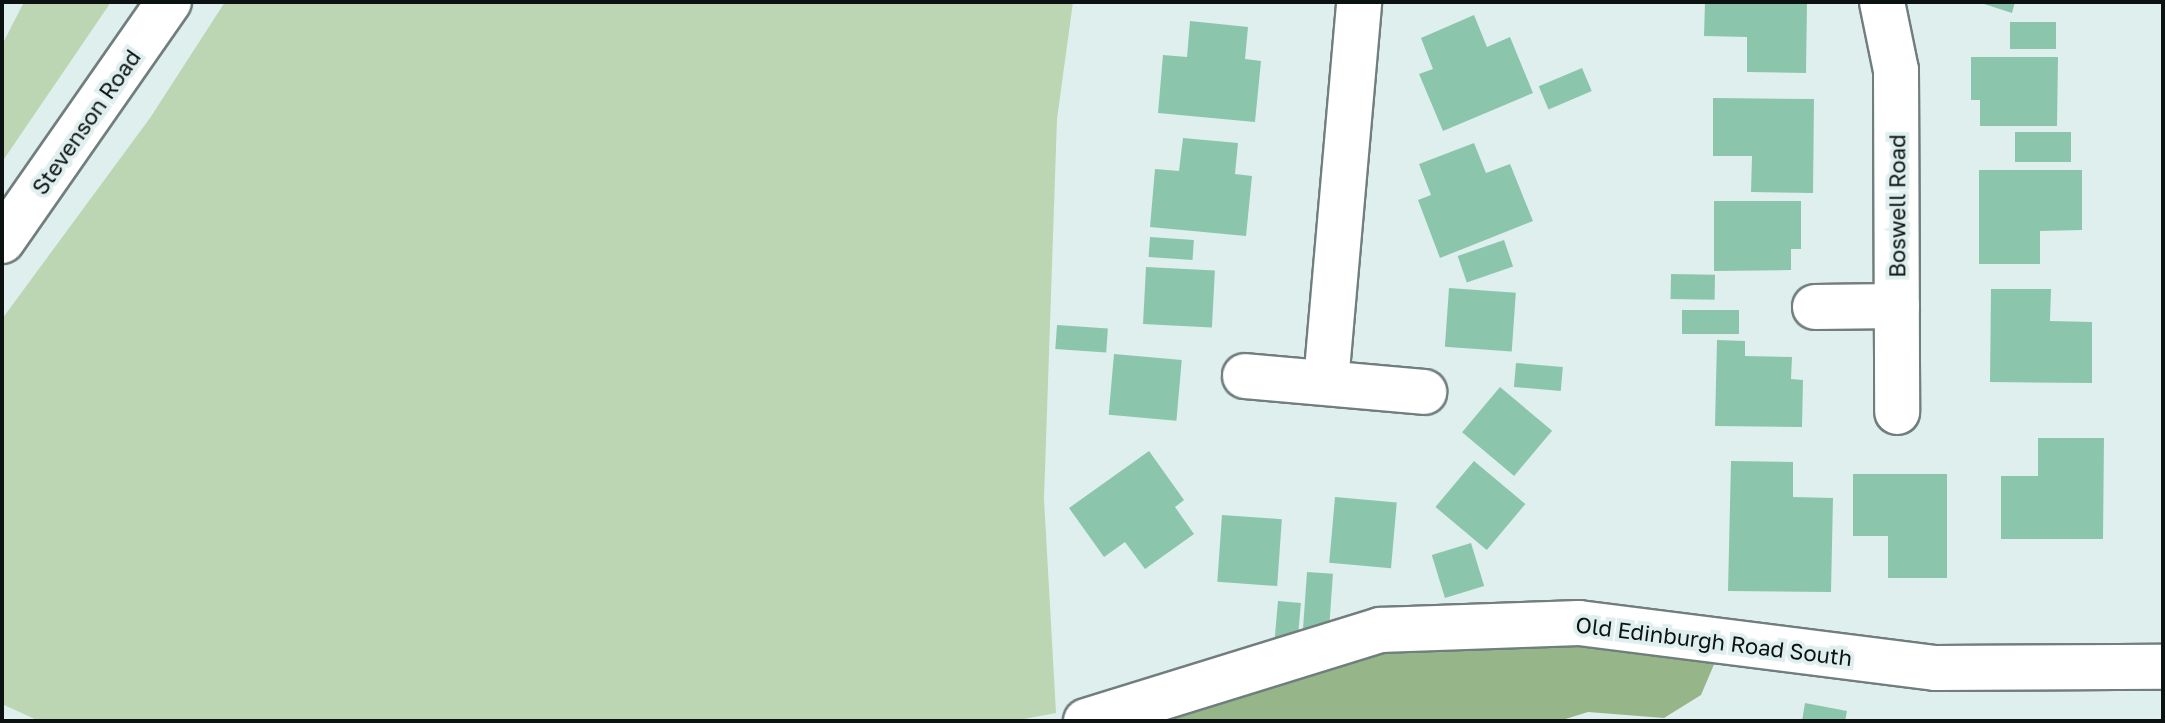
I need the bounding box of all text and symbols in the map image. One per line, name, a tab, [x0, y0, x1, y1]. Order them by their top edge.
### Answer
street label: Stevenson Road	[26, 45, 146, 199]
street label: Boswell Road	[1884, 134, 1910, 278]
street label: Old Edinburgh Road South	[1574, 611, 1854, 671]

